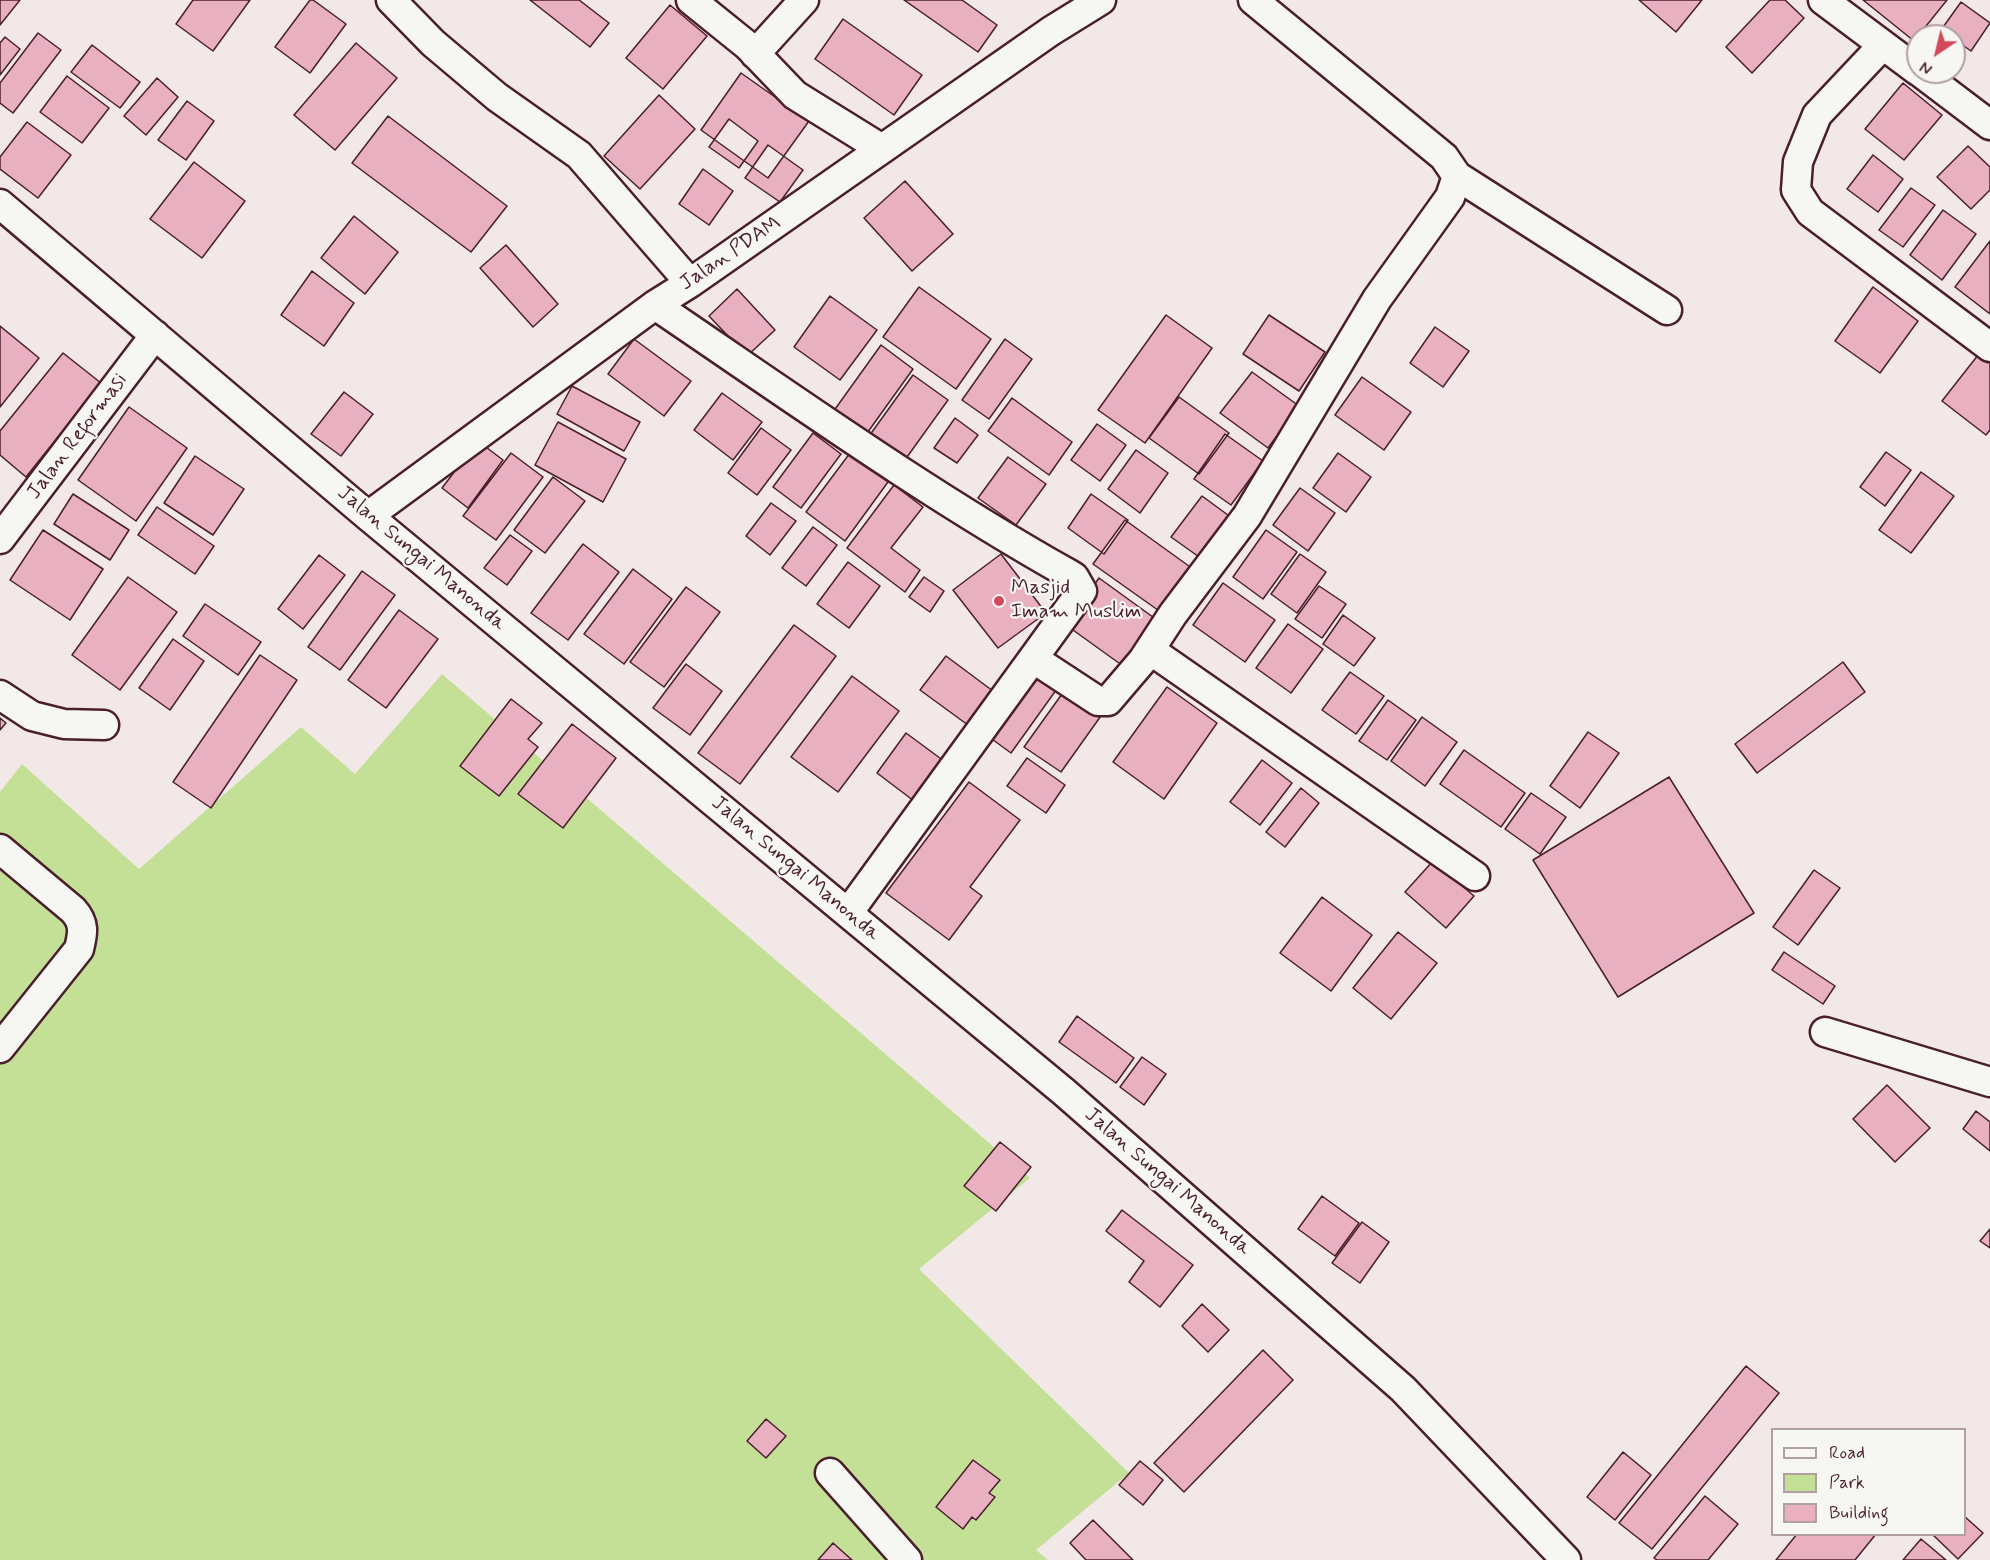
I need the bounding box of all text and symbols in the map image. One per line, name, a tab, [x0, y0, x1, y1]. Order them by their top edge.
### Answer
north arrow	[1906, 24, 1966, 84]
text: N	[1916, 56, 1937, 79]
street label: Jalan PDAM	[676, 211, 786, 297]
street label: Jalan Reformasi	[22, 369, 134, 505]
street label: Jalan Sungai Manonda	[332, 481, 510, 637]
place label: Masjid Imam Muslim	[1011, 576, 1141, 626]
marker: Masjid Imam Muslim	[992, 594, 1006, 608]
street label: Jalan Sungai Manonda	[706, 791, 884, 947]
street label: Jalan Sungai Manonda	[1079, 1103, 1255, 1261]
legend	[1771, 1428, 1966, 1536]
text: Road	[1829, 1441, 1865, 1465]
text: Park	[1829, 1471, 1865, 1495]
text: Building	[1829, 1501, 1889, 1525]

